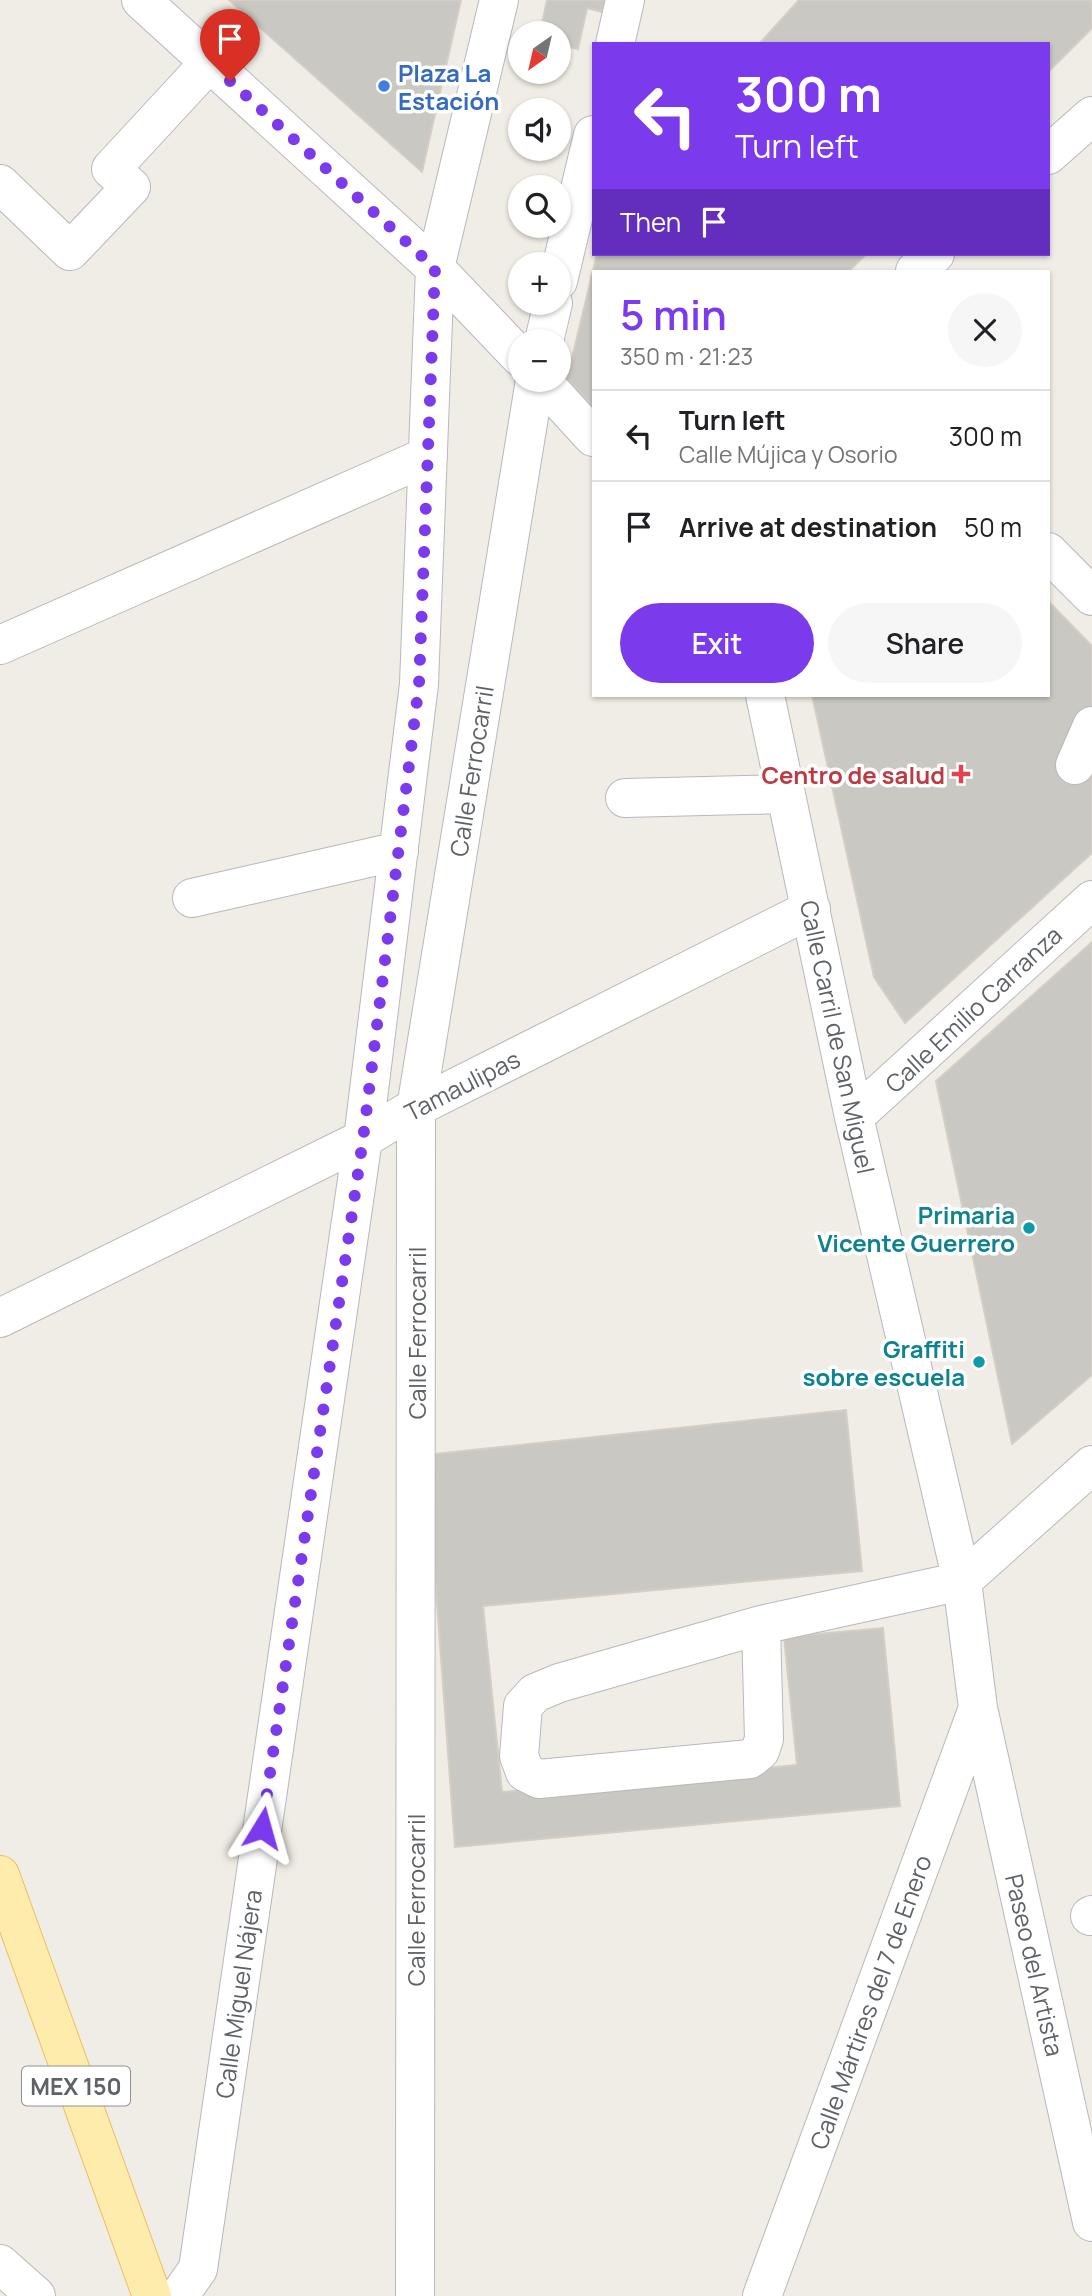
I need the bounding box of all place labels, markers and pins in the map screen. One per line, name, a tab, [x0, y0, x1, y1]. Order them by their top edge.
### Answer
pin	[200, 9, 260, 81]
place label: Plaza La Estación	[398, 56, 499, 117]
marker: Plaza La Estación	[376, 78, 392, 94]
place label: Centro de salud	[761, 758, 945, 791]
marker: Centro de salud	[951, 764, 971, 784]
place label: Primaria Vicente Guerrero	[817, 1198, 1015, 1259]
marker: Primaria Vicente Guerrero	[1021, 1220, 1037, 1236]
place label: Graffiti sobre escuela	[803, 1332, 965, 1393]
marker: Graffiti sobre escuela	[971, 1354, 987, 1370]

